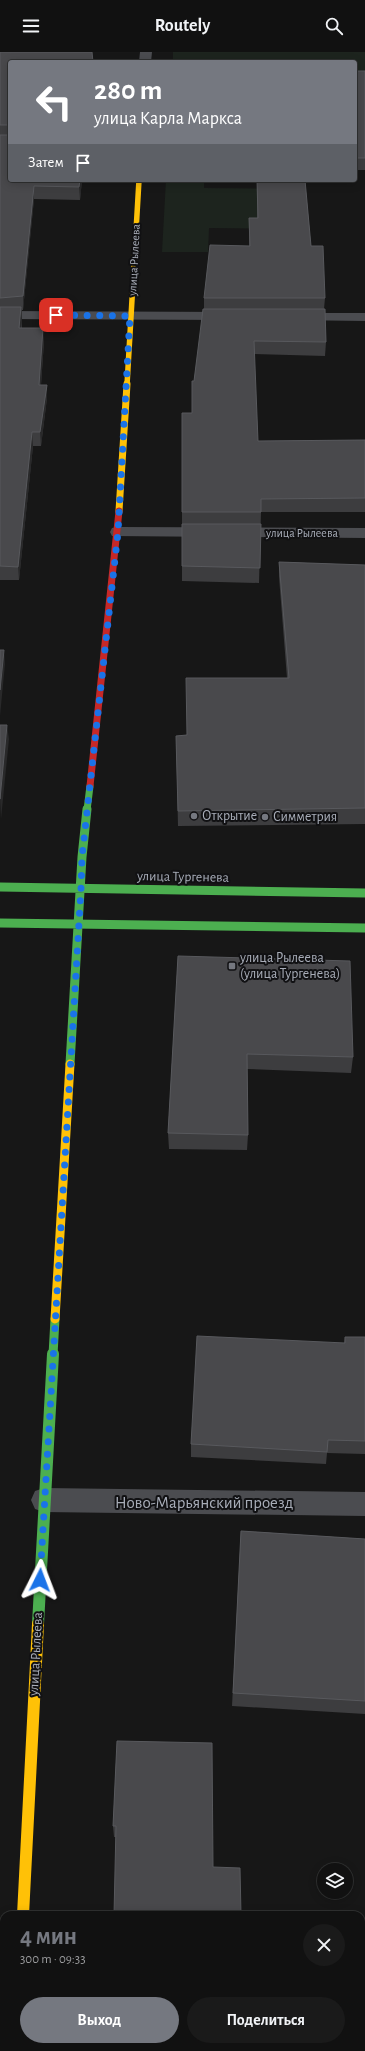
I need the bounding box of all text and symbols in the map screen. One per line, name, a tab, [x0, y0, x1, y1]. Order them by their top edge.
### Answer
icon: menu	[20, 15, 42, 37]
icon: search	[323, 15, 345, 37]
text: Routely	[155, 17, 210, 35]
icon: left	[28, 76, 80, 128]
text: 280 m	[94, 77, 162, 105]
text: улица Карла Маркса	[94, 110, 242, 128]
icon: arrive	[72, 152, 94, 174]
text: Затем	[28, 155, 64, 170]
street label: улица Рылеева	[126, 223, 143, 297]
pin	[39, 298, 73, 332]
icon: arrive	[45, 304, 67, 326]
street label: улица Рылеева	[265, 527, 338, 540]
place label: Открытие	[202, 809, 257, 823]
place label: Симметрия	[273, 810, 337, 824]
marker: Открытие	[189, 811, 199, 821]
marker: Симметрия	[260, 812, 270, 822]
street label: улица Тургенева	[136, 869, 230, 885]
place label: улица Рылеева (улица Тургенева)	[239, 951, 340, 981]
marker: улица Рылеева (улица Тургенева)	[227, 961, 237, 971]
street label: Ново-Марьянский проезд	[115, 1494, 293, 1511]
position arrow	[19, 1559, 61, 1601]
street label: улица Рылеева	[27, 1611, 45, 1697]
map controls	[317, 1863, 353, 1899]
button: layers	[317, 1863, 353, 1899]
button: close	[303, 1924, 345, 1966]
text: 4 мин	[20, 1925, 77, 1949]
text: 300 m · 09:33	[20, 1953, 86, 1966]
button: Выход	[20, 1997, 179, 2043]
button: Поделиться	[187, 1997, 345, 2043]

